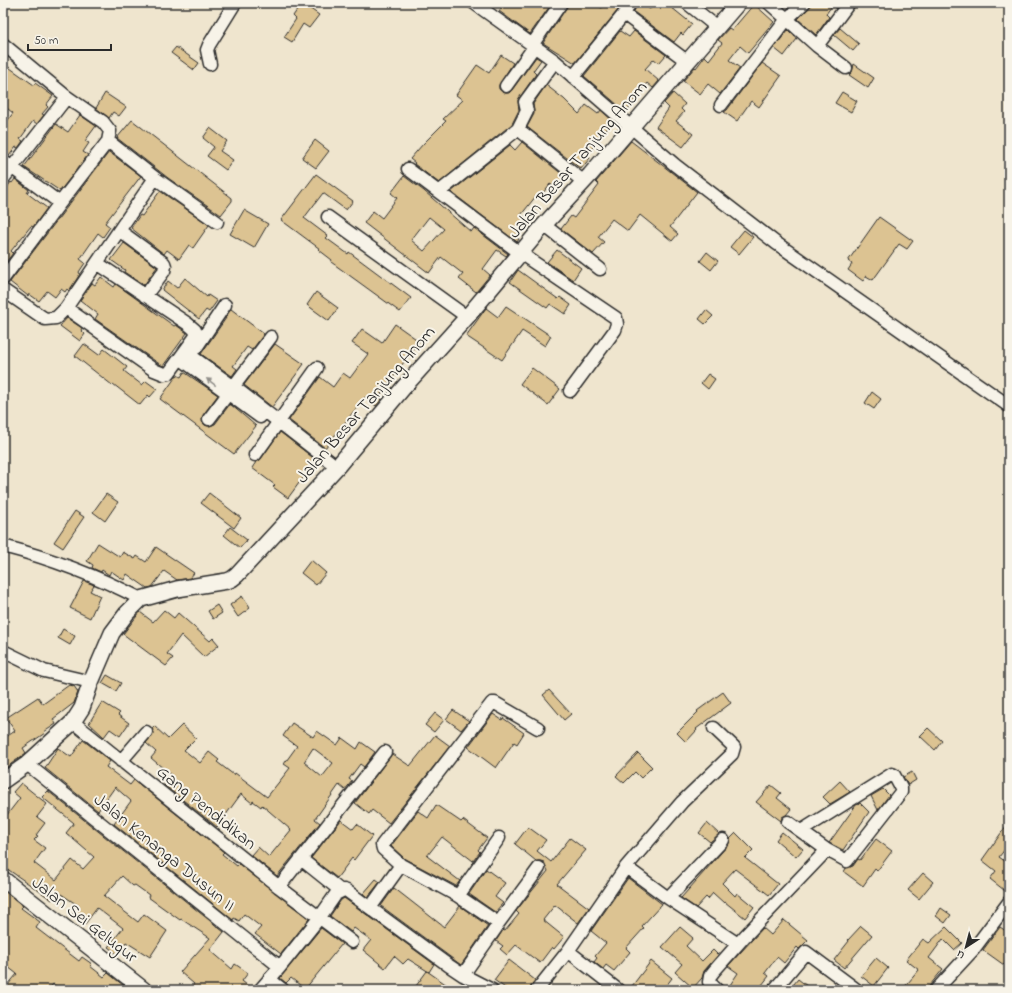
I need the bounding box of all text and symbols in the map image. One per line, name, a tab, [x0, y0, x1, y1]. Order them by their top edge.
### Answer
scale bar	[28, 26, 111, 52]
text: 50 m	[34, 32, 58, 50]
street label: Jalan Besar Tanjung Anom	[503, 76, 655, 245]
street label: Jalan Besar Tanjung Anom	[291, 321, 443, 490]
one-way arrow	[206, 378, 217, 387]
street label: Gang Pendidikan	[150, 760, 261, 858]
street label: Jalan Kenanga Dusun II	[87, 788, 240, 920]
street label: Jalan Sei Gelugur	[25, 871, 143, 971]
north arrow	[946, 927, 986, 967]
text: U	[953, 946, 968, 963]

